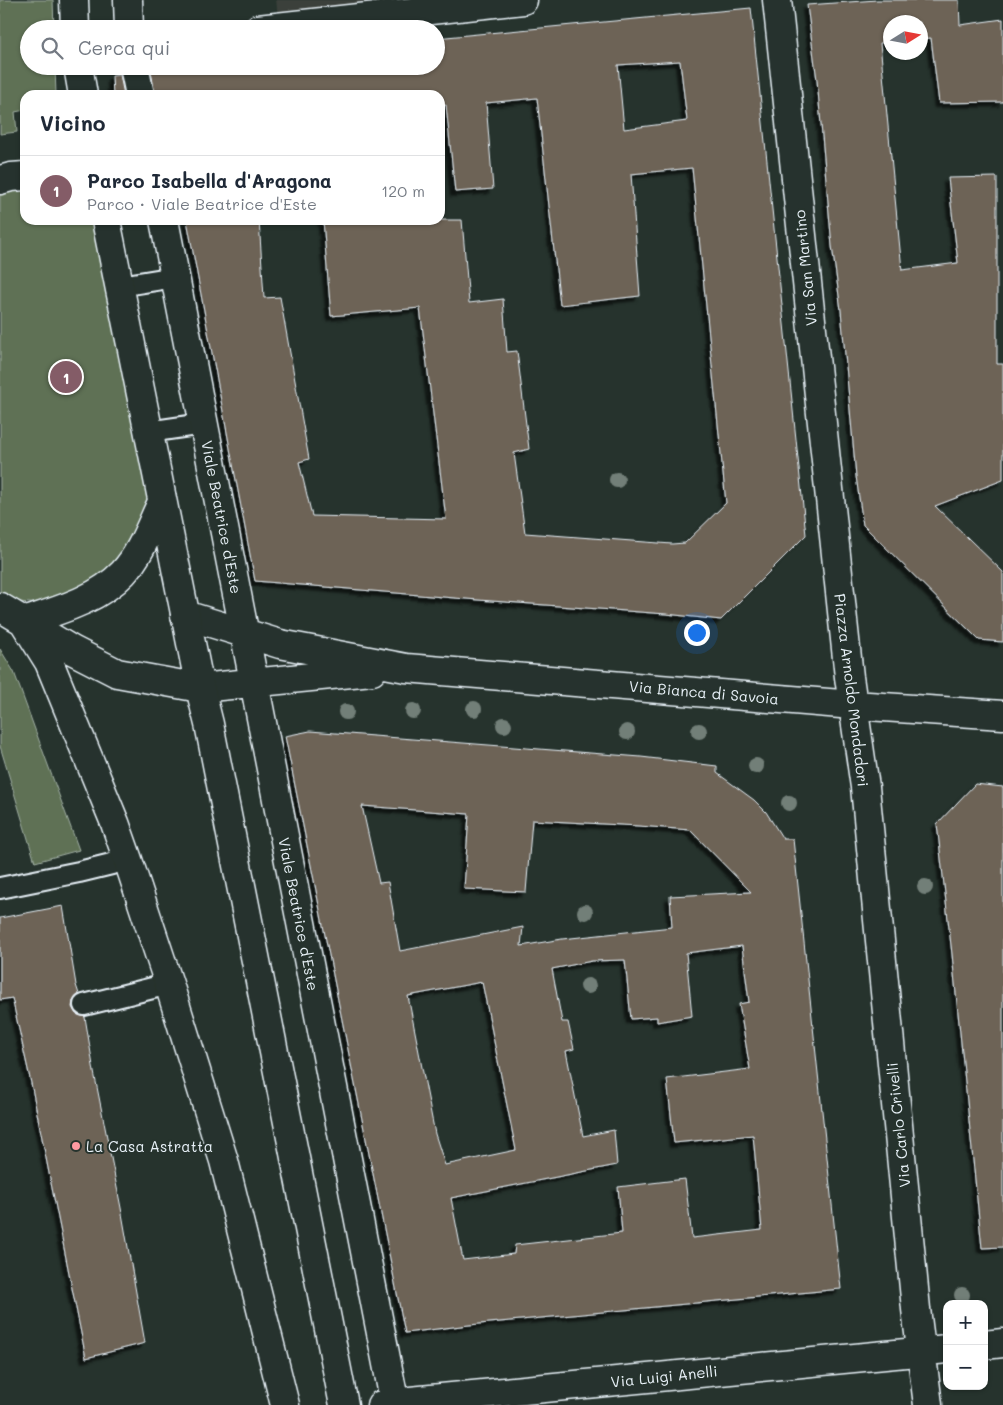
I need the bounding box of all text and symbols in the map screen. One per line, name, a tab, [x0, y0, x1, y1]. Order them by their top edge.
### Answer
north arrow	[883, 15, 928, 60]
search box	[20, 20, 445, 75]
icon: search	[38, 34, 66, 62]
text: Cerca qui	[78, 35, 170, 60]
text: Vicino	[40, 109, 105, 136]
text: Parco Isabella d'Aragona	[87, 168, 332, 193]
text: 1	[52, 180, 60, 201]
text: 120 m	[381, 180, 425, 201]
text: Parco · Viale Beatrice d'Este	[87, 193, 317, 214]
street label: Via San Martino	[789, 209, 821, 327]
pin: 1	[50, 358, 82, 396]
street label: Viale Beatrice d'Este	[197, 439, 247, 595]
street label: Piazza Arnoldo Mondadori	[830, 592, 874, 788]
your location	[684, 620, 710, 646]
street label: Via Bianca di Savoia	[628, 675, 780, 709]
street label: Viale Beatrice d'Este	[274, 836, 324, 992]
street label: Via Carlo Crivelli	[881, 1061, 915, 1189]
place label: La Casa Astratta	[86, 1136, 213, 1156]
marker: La Casa Astratta	[70, 1140, 82, 1152]
map controls	[943, 1300, 988, 1390]
button: +	[943, 1300, 988, 1345]
button: −	[943, 1345, 988, 1390]
street label: Via Luigi Anelli	[610, 1360, 718, 1392]

